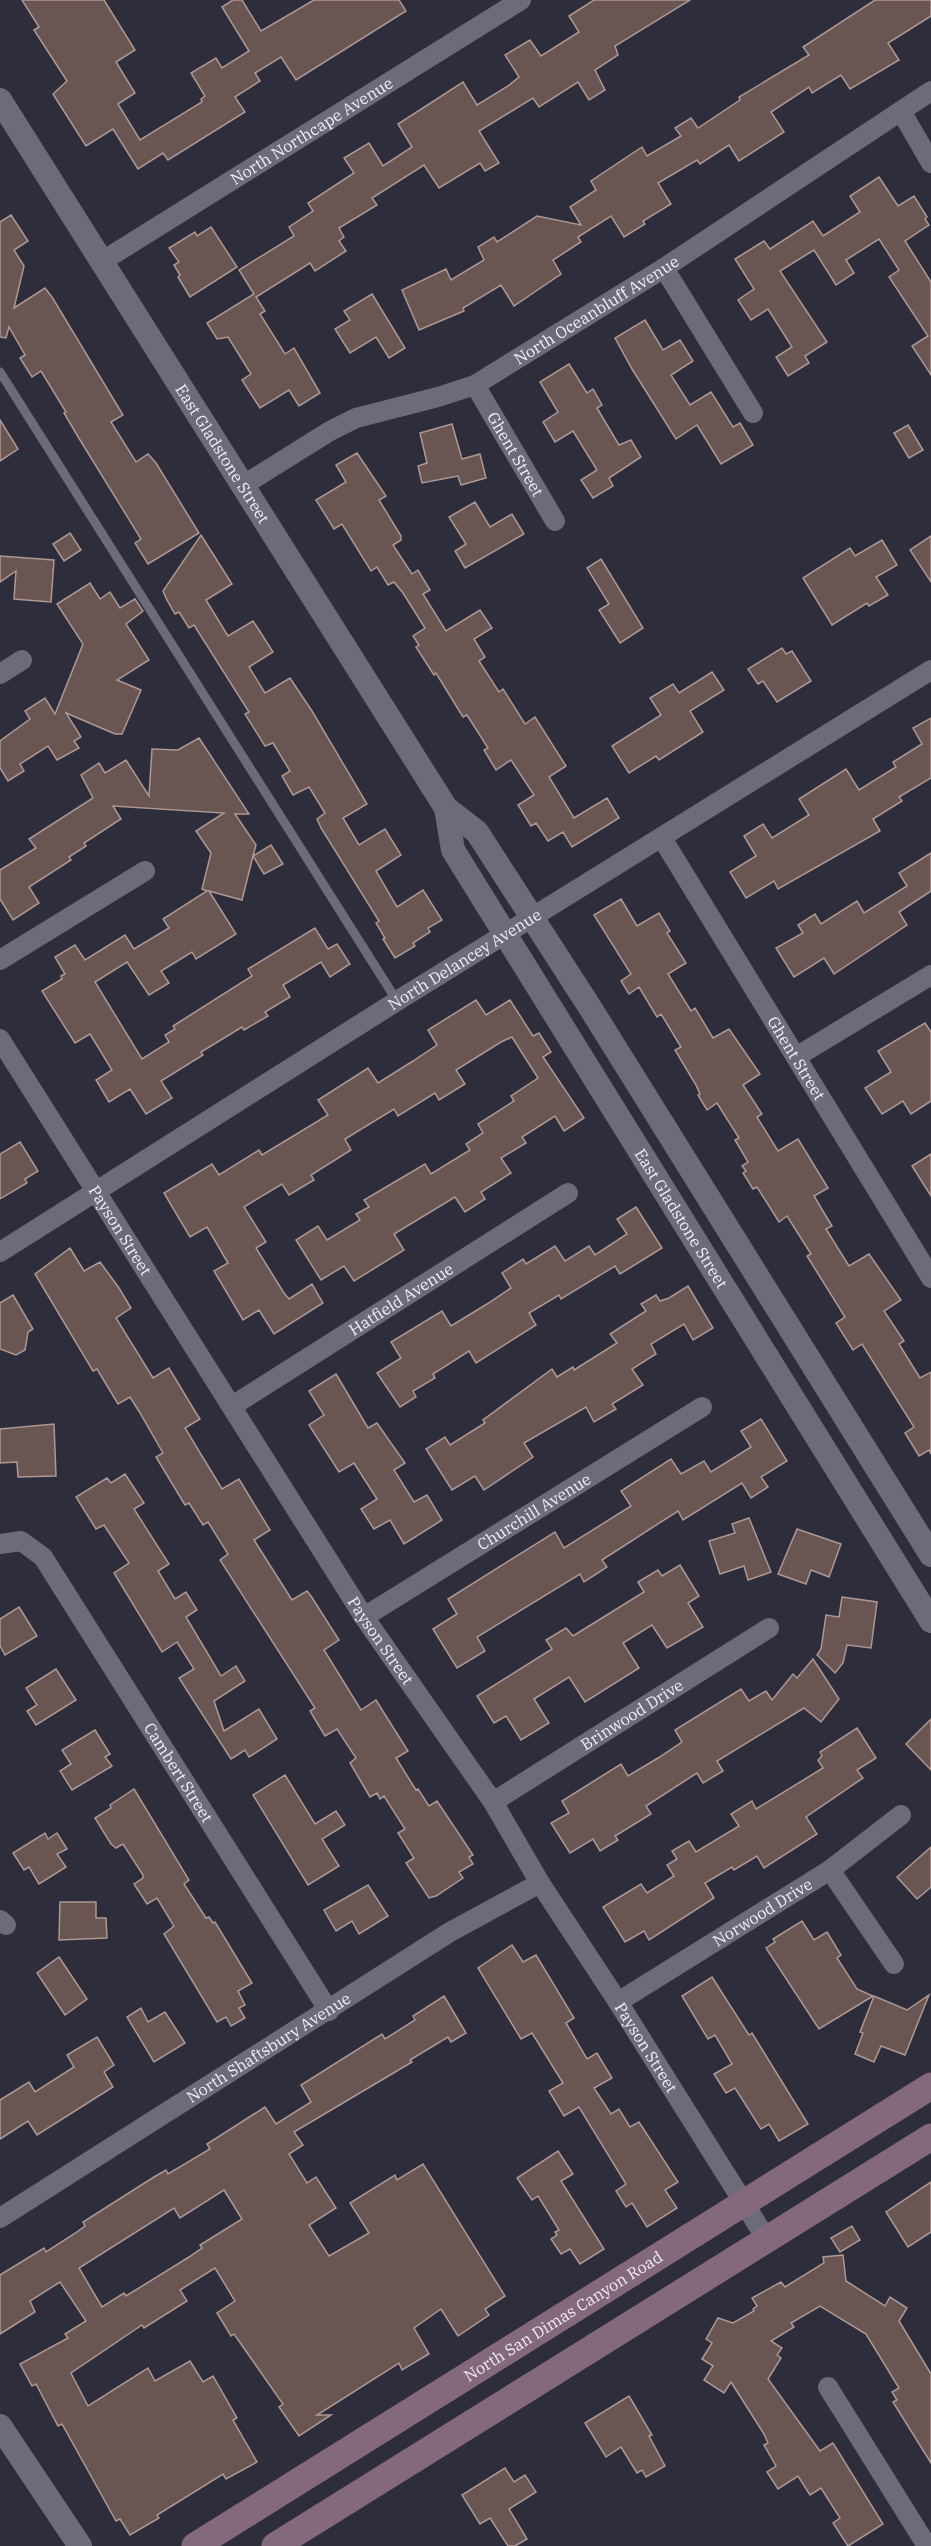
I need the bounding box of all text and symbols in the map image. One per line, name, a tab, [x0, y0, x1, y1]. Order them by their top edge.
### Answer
street label: North Northcape Avenue	[226, 73, 396, 189]
street label: North Oceanbluff Avenue	[510, 251, 683, 369]
street label: East Gladstone Street	[171, 380, 274, 527]
street label: Ghent Street	[483, 408, 548, 500]
street label: North Delancey Avenue	[384, 904, 545, 1014]
street label: Ghent Street	[763, 1013, 830, 1104]
street label: East Gladstone Street	[631, 1145, 732, 1292]
street label: Payson Street	[85, 1182, 156, 1279]
street label: Hatfield Avenue	[345, 1258, 457, 1340]
street label: Churchill Avenue	[473, 1469, 594, 1554]
street label: Payson Street	[344, 1593, 418, 1689]
street label: Brinwood Drive	[577, 1675, 687, 1754]
street label: Cambert Street	[140, 1719, 218, 1826]
street label: Norwood Drive	[709, 1874, 816, 1951]
street label: North Shaftsbury Avenue	[183, 1988, 354, 2107]
street label: Payson Street	[611, 1999, 682, 2096]
street label: North San Dimas Canyon Road	[460, 2246, 666, 2386]

